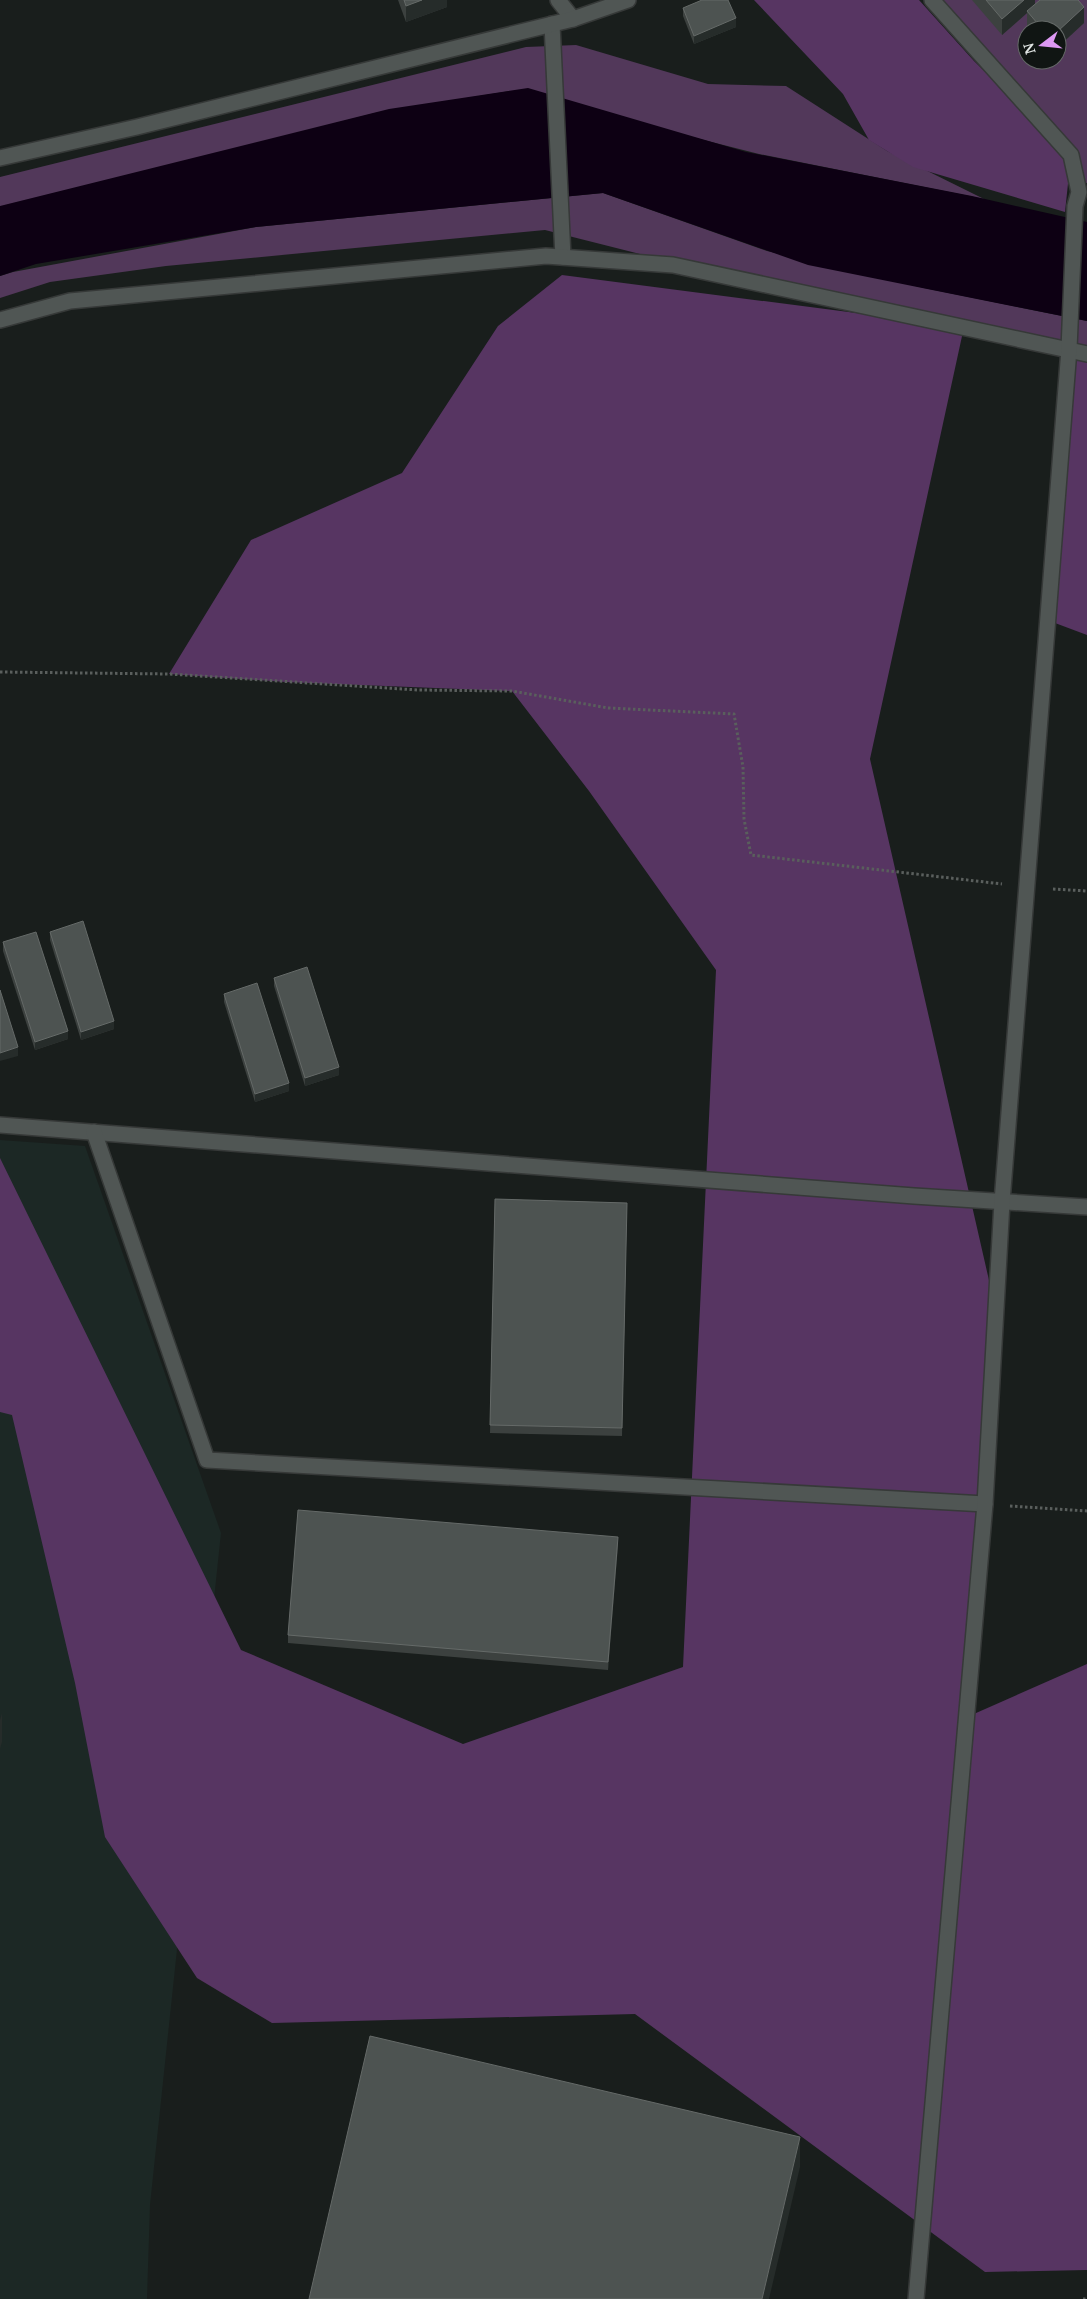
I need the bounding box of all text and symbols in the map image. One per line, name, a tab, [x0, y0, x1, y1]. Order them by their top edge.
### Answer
north arrow	[1017, 20, 1067, 70]
text: N	[1018, 41, 1040, 57]

